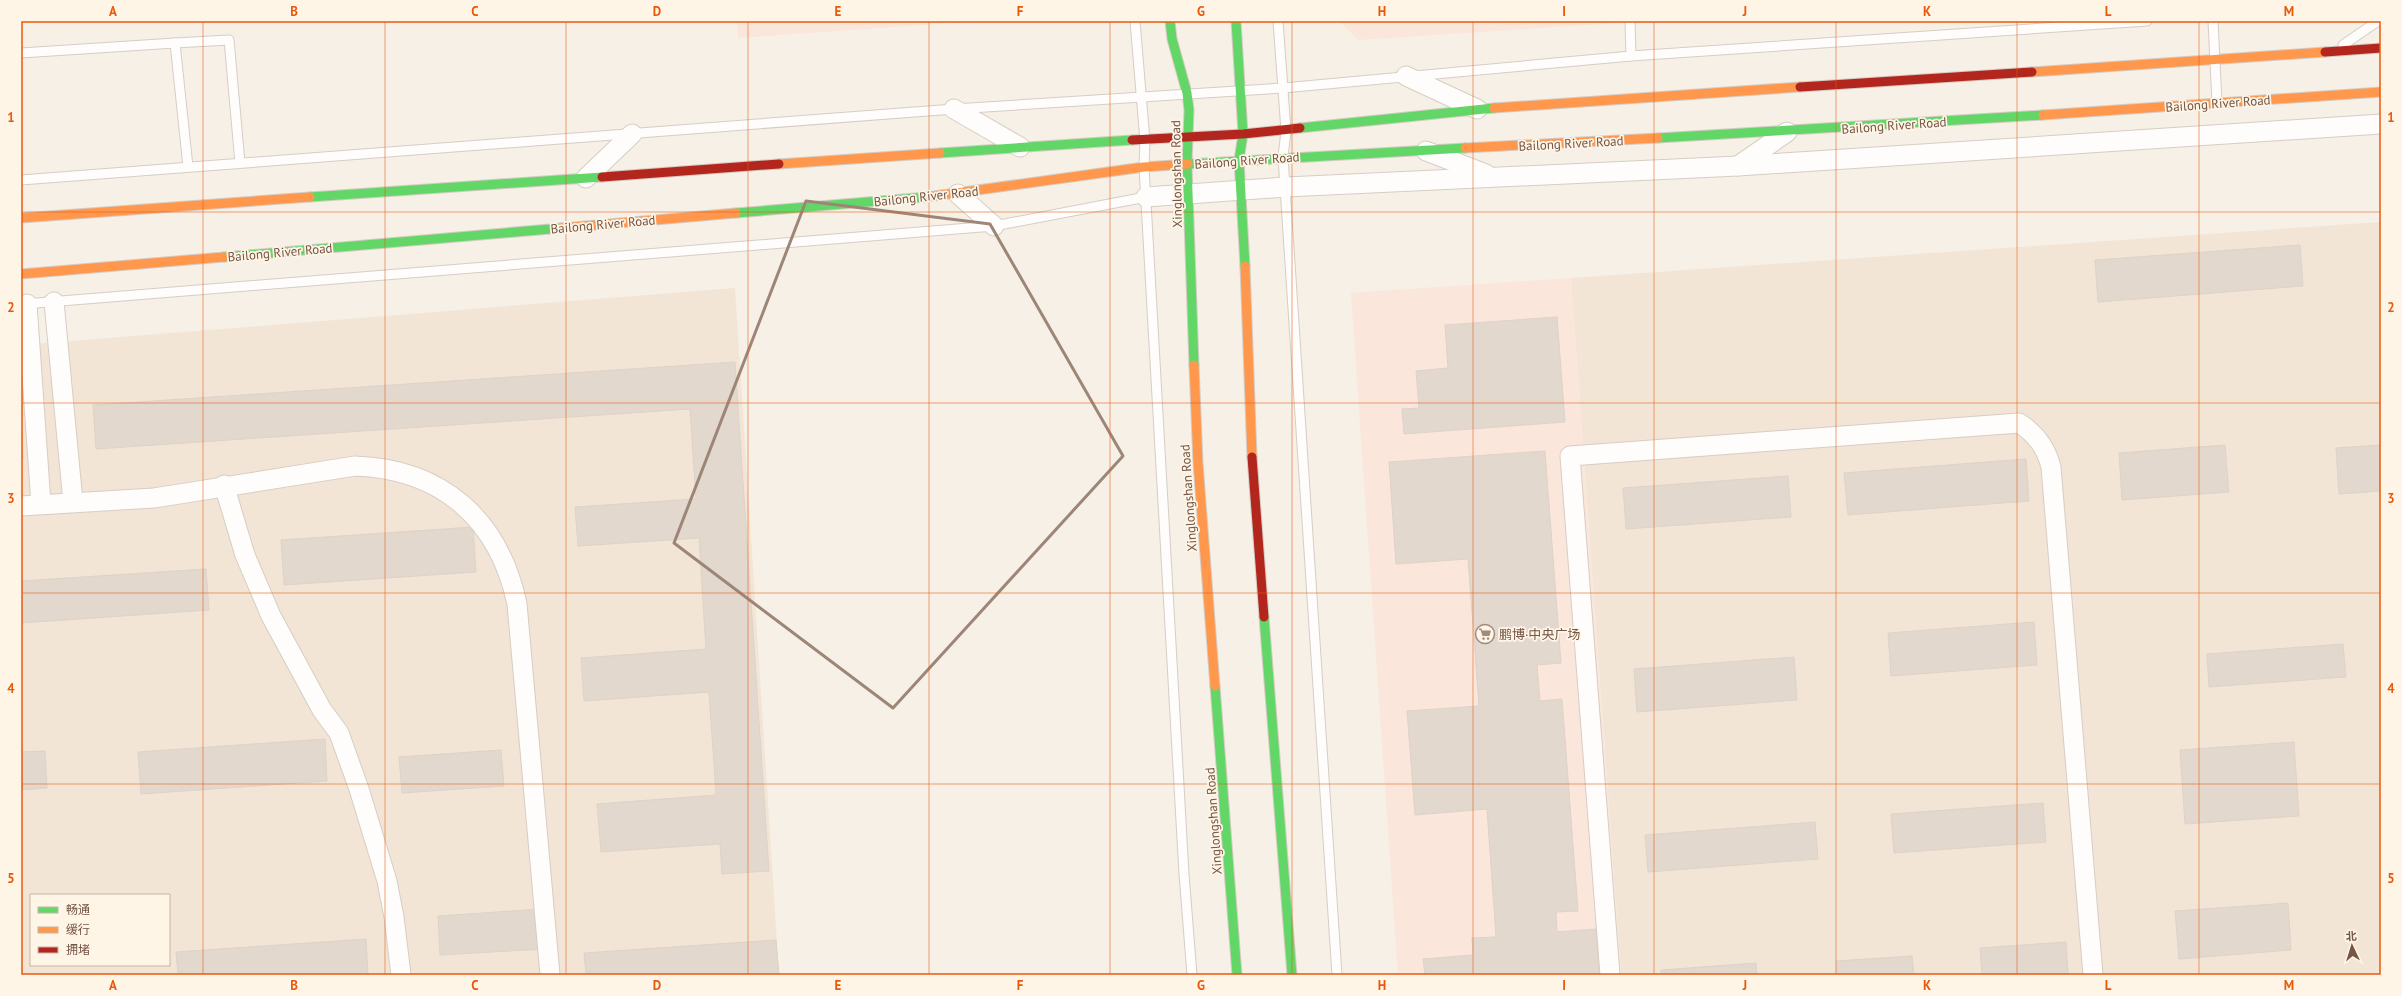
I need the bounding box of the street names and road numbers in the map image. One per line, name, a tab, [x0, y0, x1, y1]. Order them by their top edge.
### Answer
street label: Bailong River Road	[2165, 91, 2271, 116]
street label: Bailong River Road	[1841, 113, 1947, 138]
street label: Xinglongshan Road	[1167, 120, 1186, 228]
street label: Bailong River Road	[1518, 132, 1624, 155]
street label: Bailong River Road	[1194, 148, 1300, 173]
street label: Bailong River Road	[873, 183, 979, 210]
street label: Bailong River Road	[550, 211, 656, 238]
street label: Bailong River Road	[227, 239, 333, 266]
street label: Xinglongshan Road	[1176, 444, 1201, 552]
street label: Xinglongshan Road	[1201, 767, 1226, 875]

